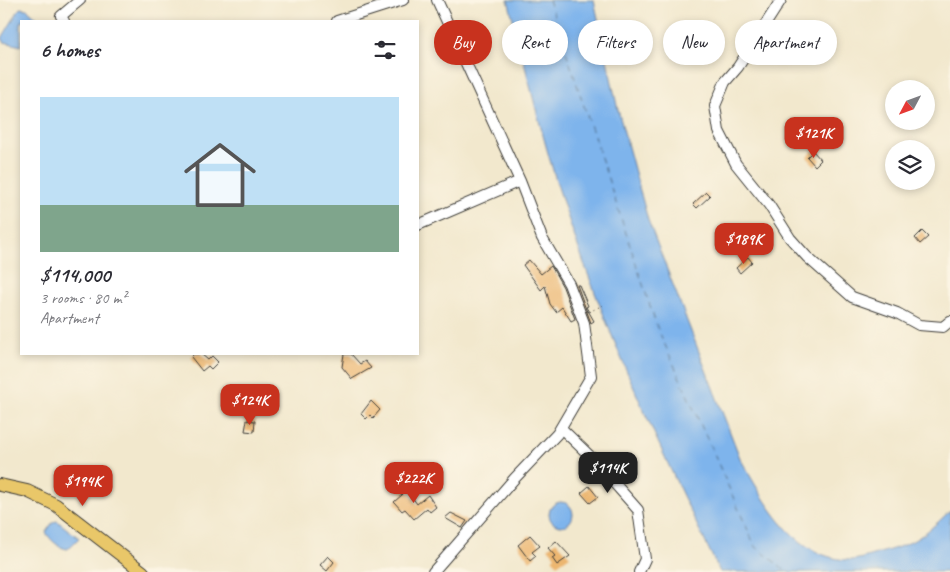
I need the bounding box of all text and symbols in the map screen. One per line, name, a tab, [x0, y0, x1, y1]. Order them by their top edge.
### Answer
chip: Buy	[434, 20, 492, 65]
chip: Rent	[502, 20, 568, 65]
chip: Filters	[578, 20, 653, 65]
chip: New	[663, 20, 725, 65]
chip: Apartment	[735, 20, 837, 65]
icon: filters	[371, 36, 399, 64]
text: 6 homes	[40, 37, 100, 63]
north arrow	[885, 80, 935, 130]
map controls	[885, 80, 935, 190]
pin: $121K	[779, 116, 849, 159]
text: $121K	[796, 123, 832, 143]
icon: home	[175, 130, 265, 220]
button: layers	[885, 140, 935, 190]
pin: $189K	[709, 222, 779, 265]
text: $189K	[726, 229, 762, 249]
text: $114,000	[40, 262, 110, 288]
text: 3 rooms · 80 m²	[40, 288, 126, 308]
text: Apartment	[40, 308, 99, 328]
pin: $124K	[215, 384, 285, 426]
text: $124K	[232, 390, 268, 410]
pin: $114K	[573, 452, 643, 494]
text: $114K	[590, 458, 626, 478]
pin: $222K	[379, 462, 449, 504]
pin: $194K	[48, 464, 118, 507]
text: $222K	[396, 468, 432, 488]
text: $194K	[65, 471, 101, 491]

